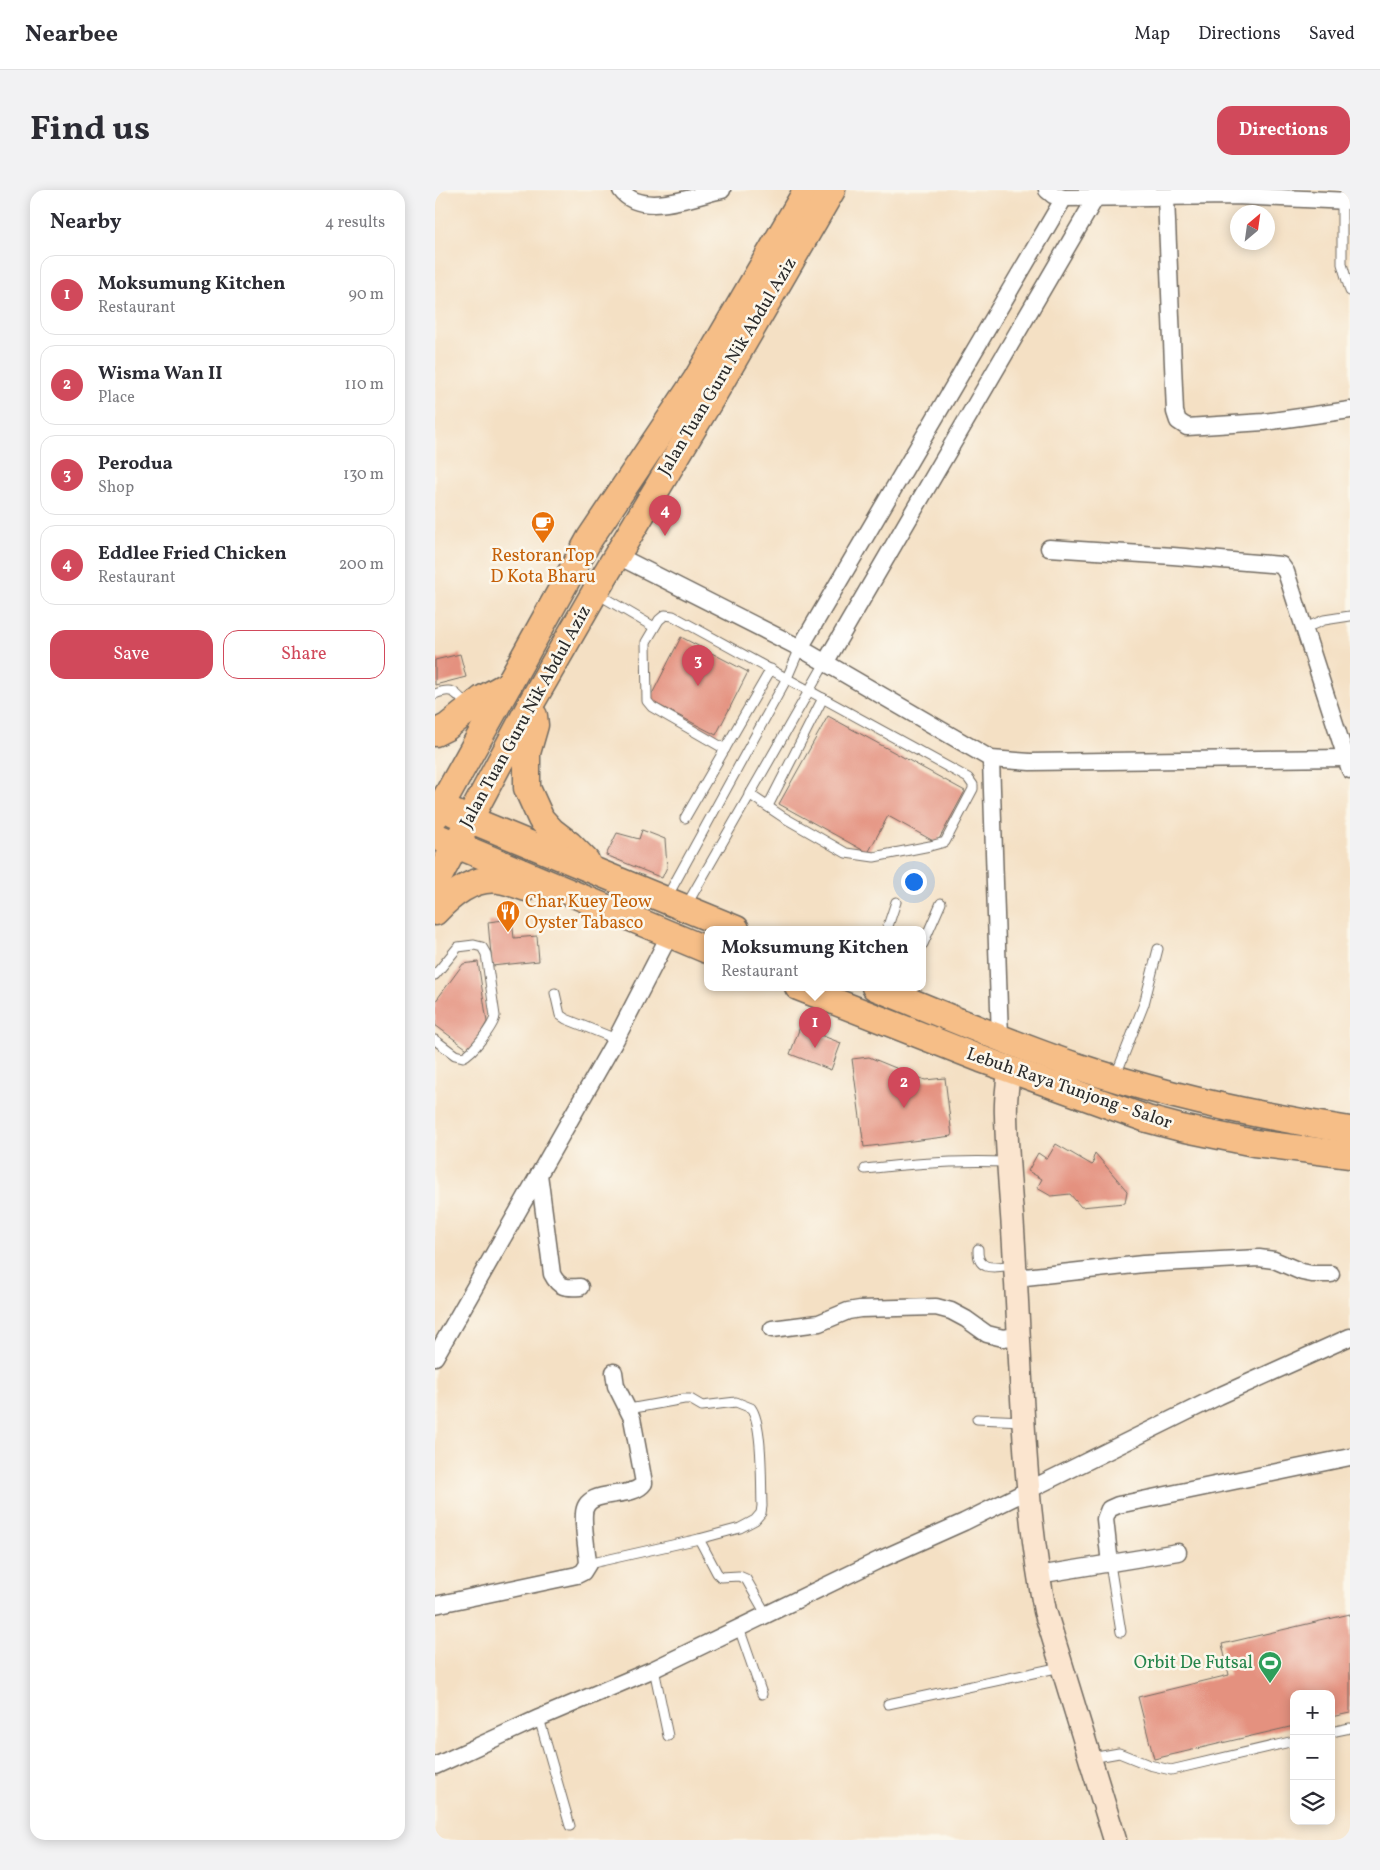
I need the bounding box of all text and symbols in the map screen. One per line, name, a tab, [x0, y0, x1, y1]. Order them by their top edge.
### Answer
text: Nearbee	[25, 18, 118, 52]
text: Map	[1134, 22, 1170, 47]
text: Directions	[1198, 22, 1281, 47]
text: Saved	[1309, 22, 1355, 47]
text: Find us	[30, 106, 150, 154]
button: Directions	[1217, 106, 1350, 155]
north arrow	[1230, 205, 1275, 250]
text: Nearby	[50, 208, 121, 237]
text: 4 results	[325, 212, 385, 234]
street label: Jalan Tuan Guru Nik Abdul Aziz	[653, 253, 803, 481]
text: Moksumung Kitchen	[98, 271, 286, 297]
text: 1	[64, 284, 70, 306]
text: 90 m	[348, 284, 384, 306]
text: Restaurant	[98, 297, 176, 319]
text: Wisma Wan II	[98, 361, 222, 387]
text: 2	[63, 374, 71, 396]
text: 110 m	[345, 374, 384, 396]
text: Place	[98, 387, 135, 409]
text: Perodua	[98, 451, 173, 477]
text: 3	[63, 464, 71, 486]
text: 130 m	[343, 464, 384, 486]
text: Shop	[98, 477, 134, 499]
pin: 4	[649, 495, 681, 536]
cafe icon: Restoran Top D Kota Bharu	[530, 510, 556, 544]
text: Eddlee Fried Chicken	[98, 541, 287, 567]
place label: Restoran Top D Kota Bharu	[490, 544, 596, 590]
text: 4	[62, 554, 72, 576]
text: 200 m	[339, 554, 384, 576]
text: Restaurant	[98, 567, 176, 589]
street label: Jalan Tuan Guru Nik Abdul Aziz	[454, 601, 598, 833]
button: Save	[50, 630, 213, 679]
button: Share	[223, 630, 385, 679]
pin: 3	[682, 645, 714, 686]
your location	[901, 869, 927, 895]
place label: Char Kuey Teow Oyster Tabasco	[525, 890, 652, 936]
restaurant icon: Char Kuey Teow Oyster Tabasco	[495, 899, 521, 933]
popup	[704, 926, 926, 991]
text: Moksumung Kitchen	[721, 935, 909, 961]
text: Restaurant	[721, 961, 799, 983]
pin: 1	[799, 1007, 831, 1048]
street label: Lebuh Raya Tunjong - Salor	[963, 1042, 1176, 1136]
pin: 2	[888, 1067, 920, 1108]
sports icon: Orbit De Futsal	[1257, 1650, 1283, 1684]
place label: Orbit De Futsal	[1134, 1651, 1253, 1676]
map controls	[1290, 1690, 1335, 1825]
button: +	[1290, 1690, 1335, 1735]
button: −	[1290, 1735, 1335, 1780]
button: layers	[1290, 1780, 1335, 1825]

